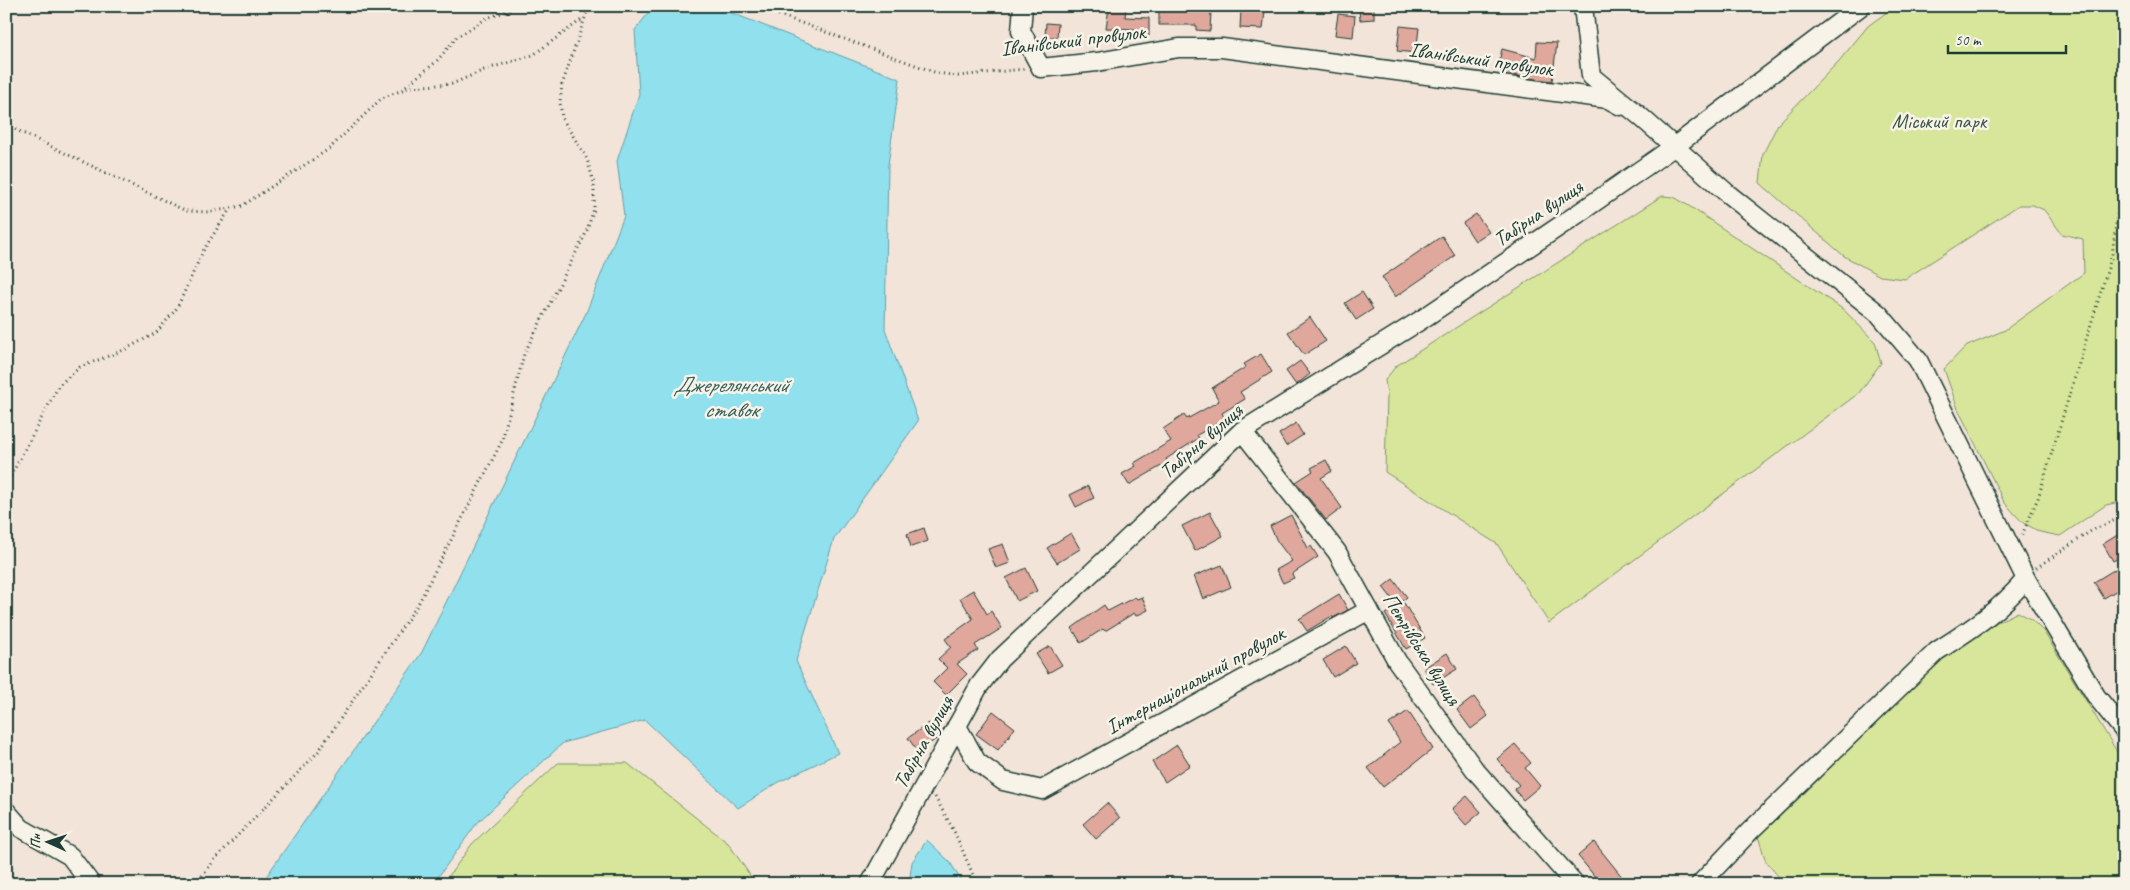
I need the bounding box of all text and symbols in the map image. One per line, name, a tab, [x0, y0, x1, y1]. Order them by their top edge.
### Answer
street label: Іванівський провулок	[999, 18, 1149, 62]
scale bar	[1948, 22, 2065, 54]
text: 50 m	[1955, 31, 1982, 50]
street label: Іванівський провулок	[1407, 36, 1557, 82]
park label: Міський парк	[1892, 108, 1988, 134]
street label: Табірна вулиця	[1488, 173, 1589, 252]
water label: Джерелянський ставок	[673, 371, 793, 424]
street label: Табірна вулиця	[1154, 397, 1249, 484]
street label: Петрівська вулиця	[1377, 588, 1468, 711]
street label: Інтернаціональний провулок	[1101, 619, 1291, 740]
street label: Табірна вулиця	[887, 690, 960, 793]
north arrow	[22, 818, 72, 868]
text: Пн	[27, 833, 44, 849]

